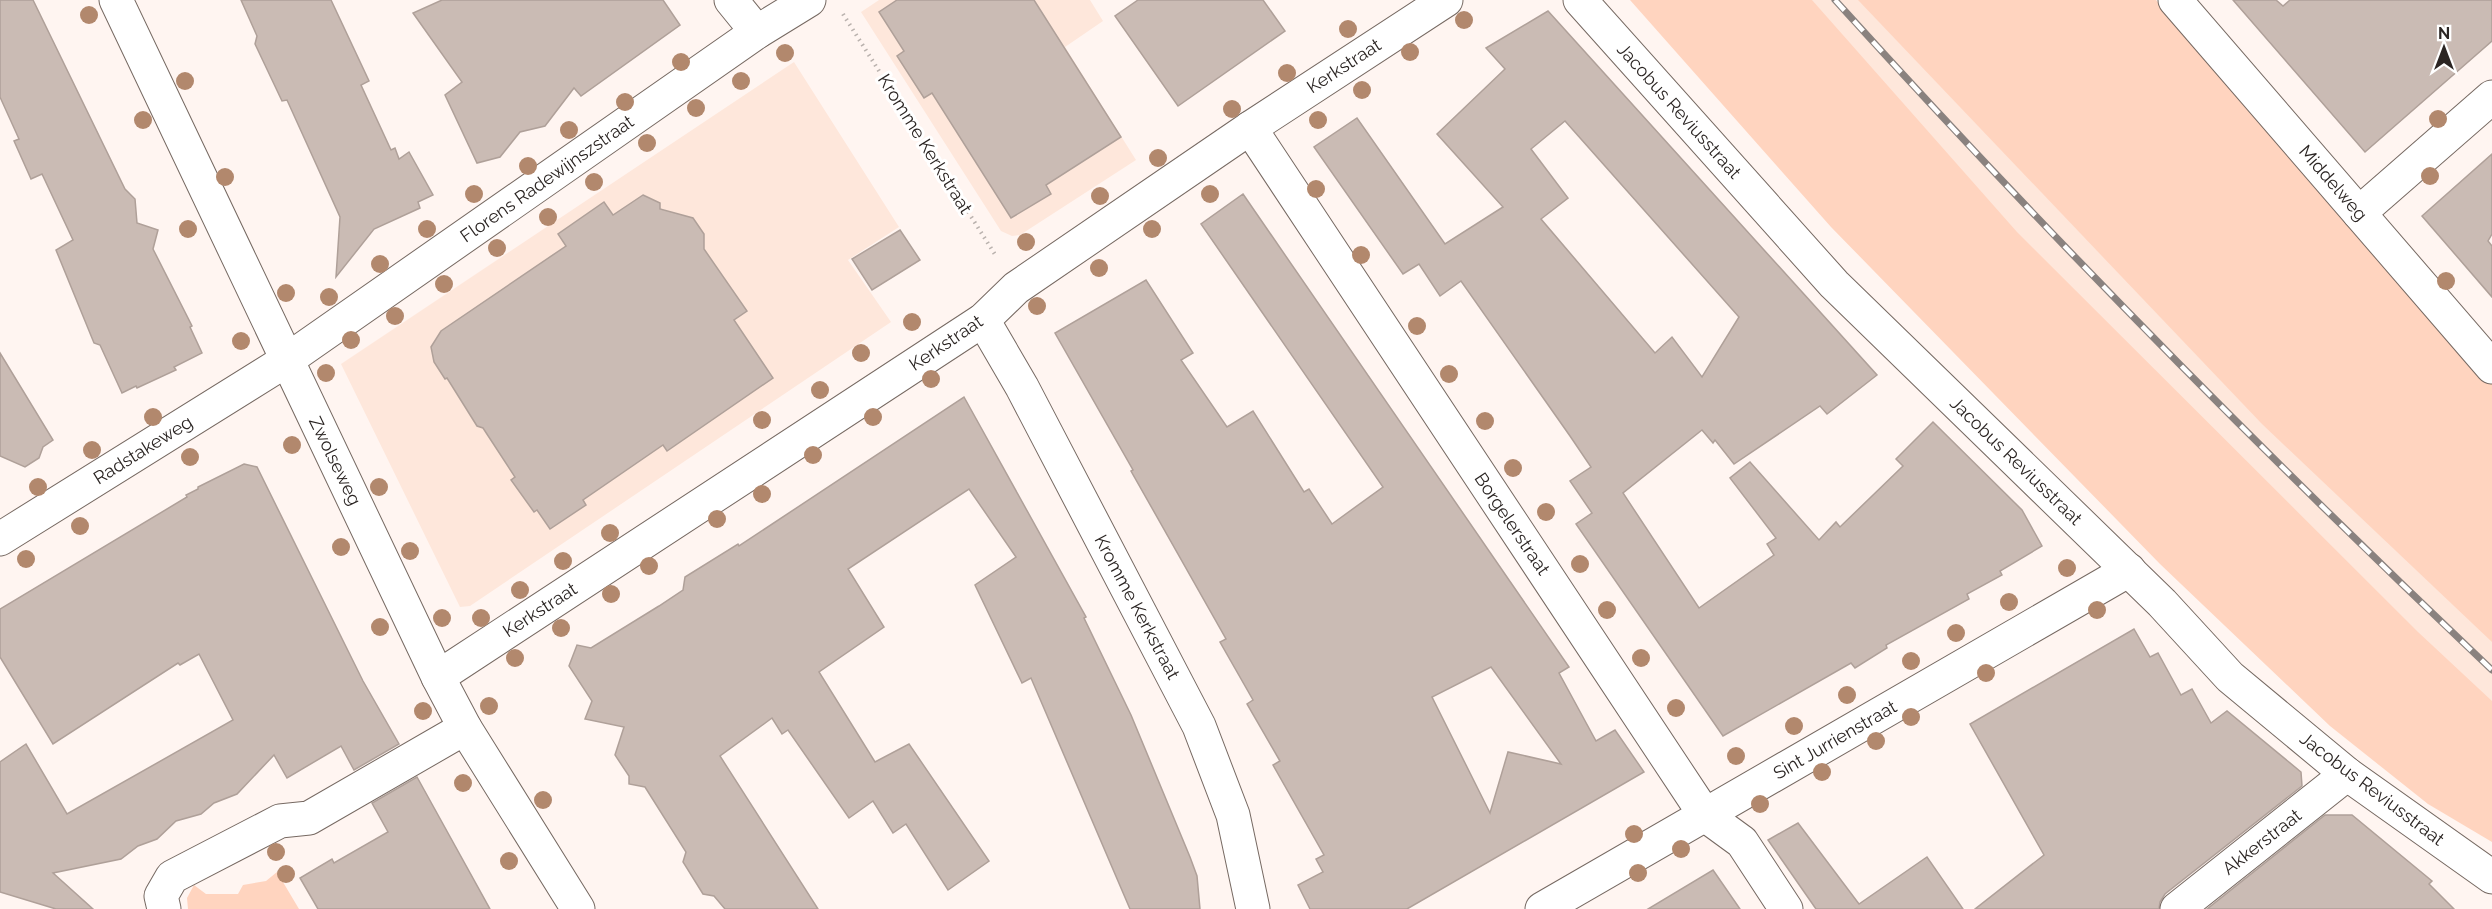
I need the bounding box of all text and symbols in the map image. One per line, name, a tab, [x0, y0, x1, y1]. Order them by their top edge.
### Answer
north arrow	[2414, 18, 2474, 78]
text: N	[2438, 24, 2450, 43]
street label: Kerkstraat	[1303, 34, 1385, 97]
street label: Jacobus Reviusstraat	[1613, 39, 1746, 183]
street label: Kromme Kerkstraat	[874, 70, 977, 217]
street label: Florens Radewijnszstraat	[456, 111, 637, 246]
street label: Middelweg	[2295, 141, 2372, 225]
street label: Kerkstraat	[905, 310, 986, 375]
street label: Jacobus Reviusstraat	[1946, 392, 2087, 529]
street label: Radstakeweg	[89, 411, 196, 488]
street label: Zwolseweg	[305, 413, 366, 508]
street label: Borgelerstraat	[1470, 469, 1554, 579]
street label: Kromme Kerkstraat	[1090, 531, 1184, 683]
street label: Kerkstraat	[499, 578, 581, 641]
street label: Sint Jurrienstraat	[1769, 696, 1900, 783]
street label: Jacobus Reviusstraat	[2296, 728, 2449, 850]
street label: Akkerstraat	[2218, 804, 2305, 879]

